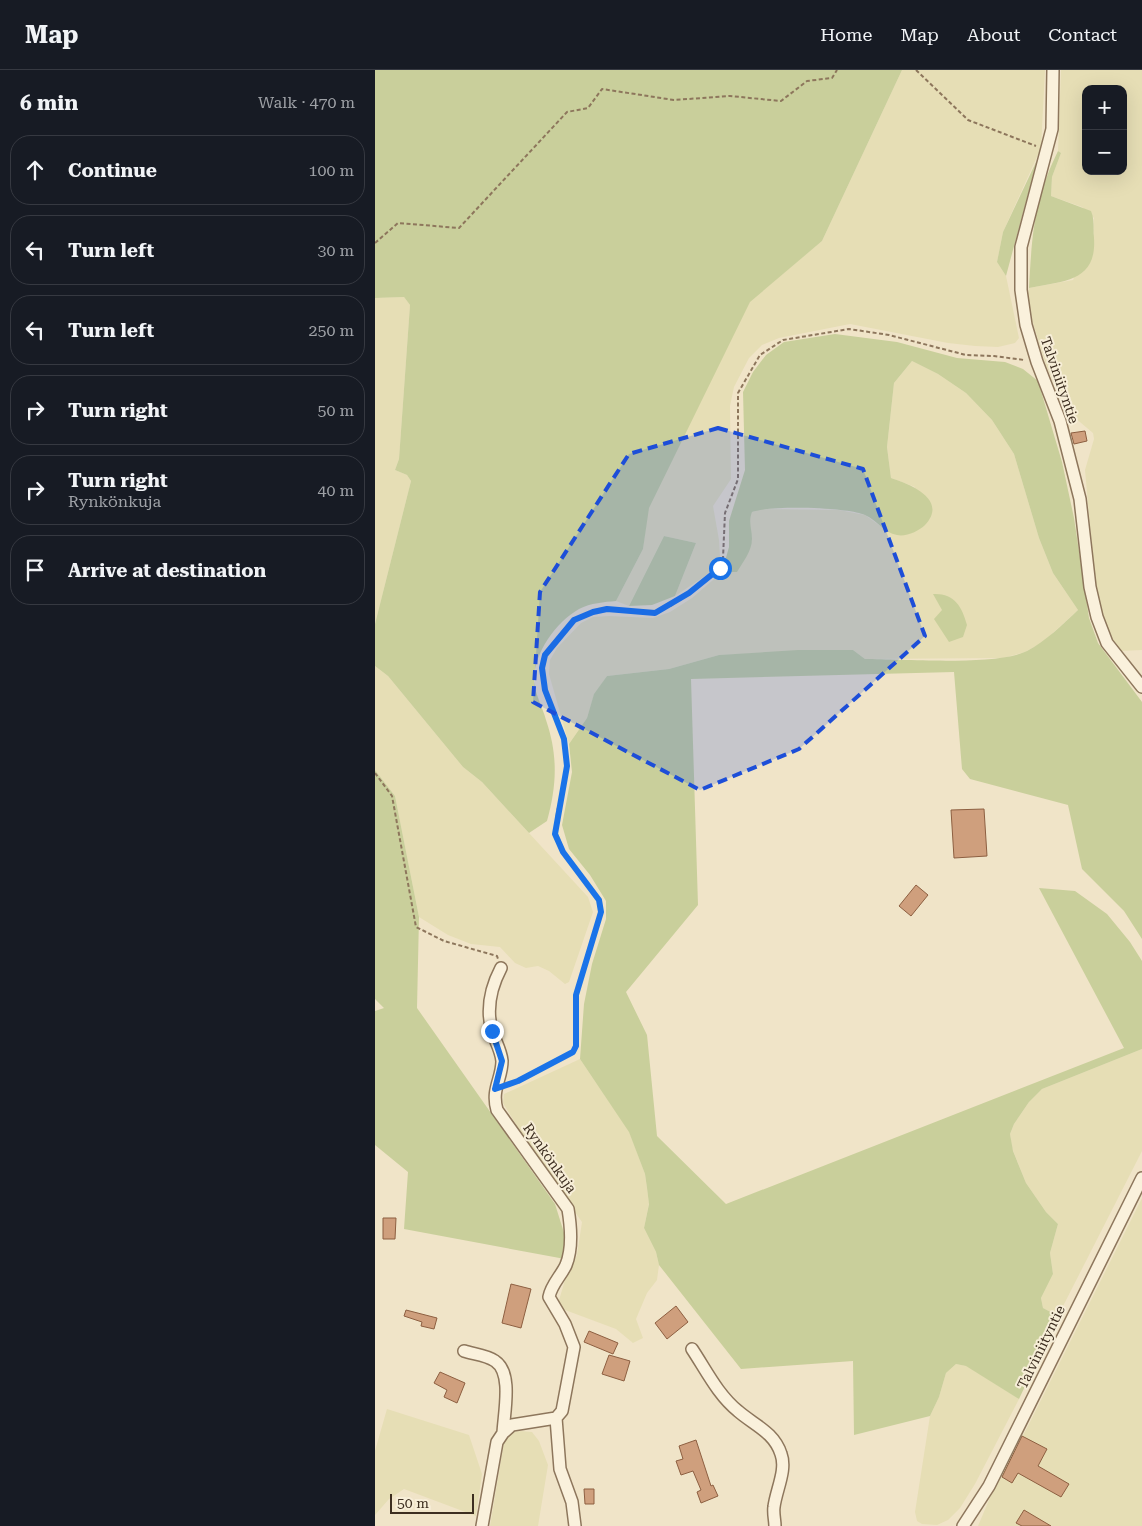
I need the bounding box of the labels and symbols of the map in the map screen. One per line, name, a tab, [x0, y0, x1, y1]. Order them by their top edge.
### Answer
street label: Talviniityntie	[1038, 334, 1082, 426]
route start	[709, 557, 732, 580]
route end	[481, 1020, 504, 1043]
street label: Rynkönkuja	[520, 1120, 580, 1196]
street label: Talviniityntie	[1014, 1302, 1068, 1391]
scale bar	[390, 1491, 474, 1514]

